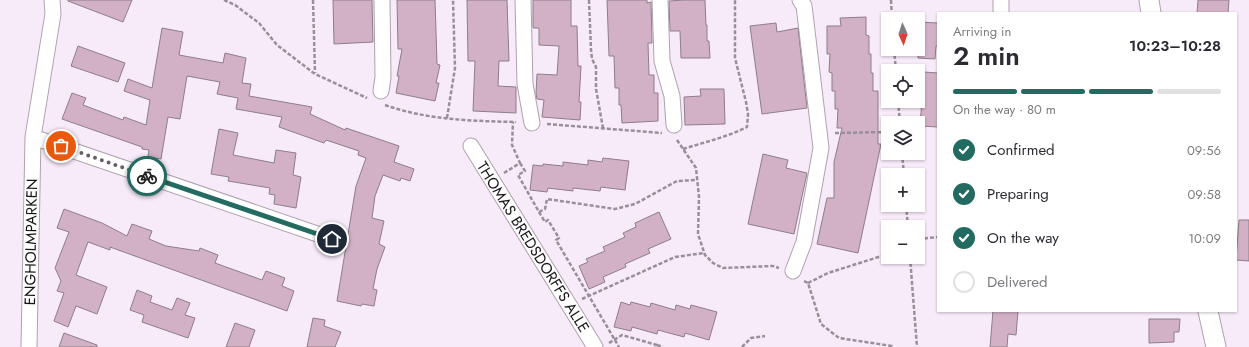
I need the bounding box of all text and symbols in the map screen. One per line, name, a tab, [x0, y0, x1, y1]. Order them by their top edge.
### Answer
north arrow	[881, 12, 925, 56]
map controls	[881, 12, 925, 264]
text: Arriving in	[953, 22, 1011, 41]
text: 10:23–10:28	[1129, 35, 1221, 57]
text: 2 min	[953, 37, 1020, 75]
button: locate	[881, 64, 925, 108]
text: On the way · 80 m	[953, 100, 1056, 119]
button: layers	[881, 116, 925, 160]
pin	[44, 129, 78, 163]
icon: bag	[50, 135, 72, 157]
icon: check	[953, 139, 975, 161]
text: Confirmed	[987, 139, 1055, 161]
text: 09:56	[1187, 141, 1221, 160]
courier	[127, 156, 167, 196]
street label: THOMAS BREDSDORFFS ALLE	[471, 157, 595, 337]
icon: bike	[136, 165, 158, 187]
button: +	[881, 168, 925, 212]
street label: ENGHOLMPARKEN	[19, 178, 43, 306]
icon: check	[953, 183, 975, 205]
text: Preparing	[987, 183, 1049, 205]
text: 09:58	[1187, 185, 1221, 204]
button: −	[881, 220, 925, 264]
pin	[315, 222, 349, 256]
icon: check	[953, 227, 975, 249]
text: On the way	[987, 227, 1059, 249]
icon: home	[321, 228, 343, 250]
text: 10:09	[1188, 229, 1221, 248]
text: Delivered	[987, 271, 1048, 293]

